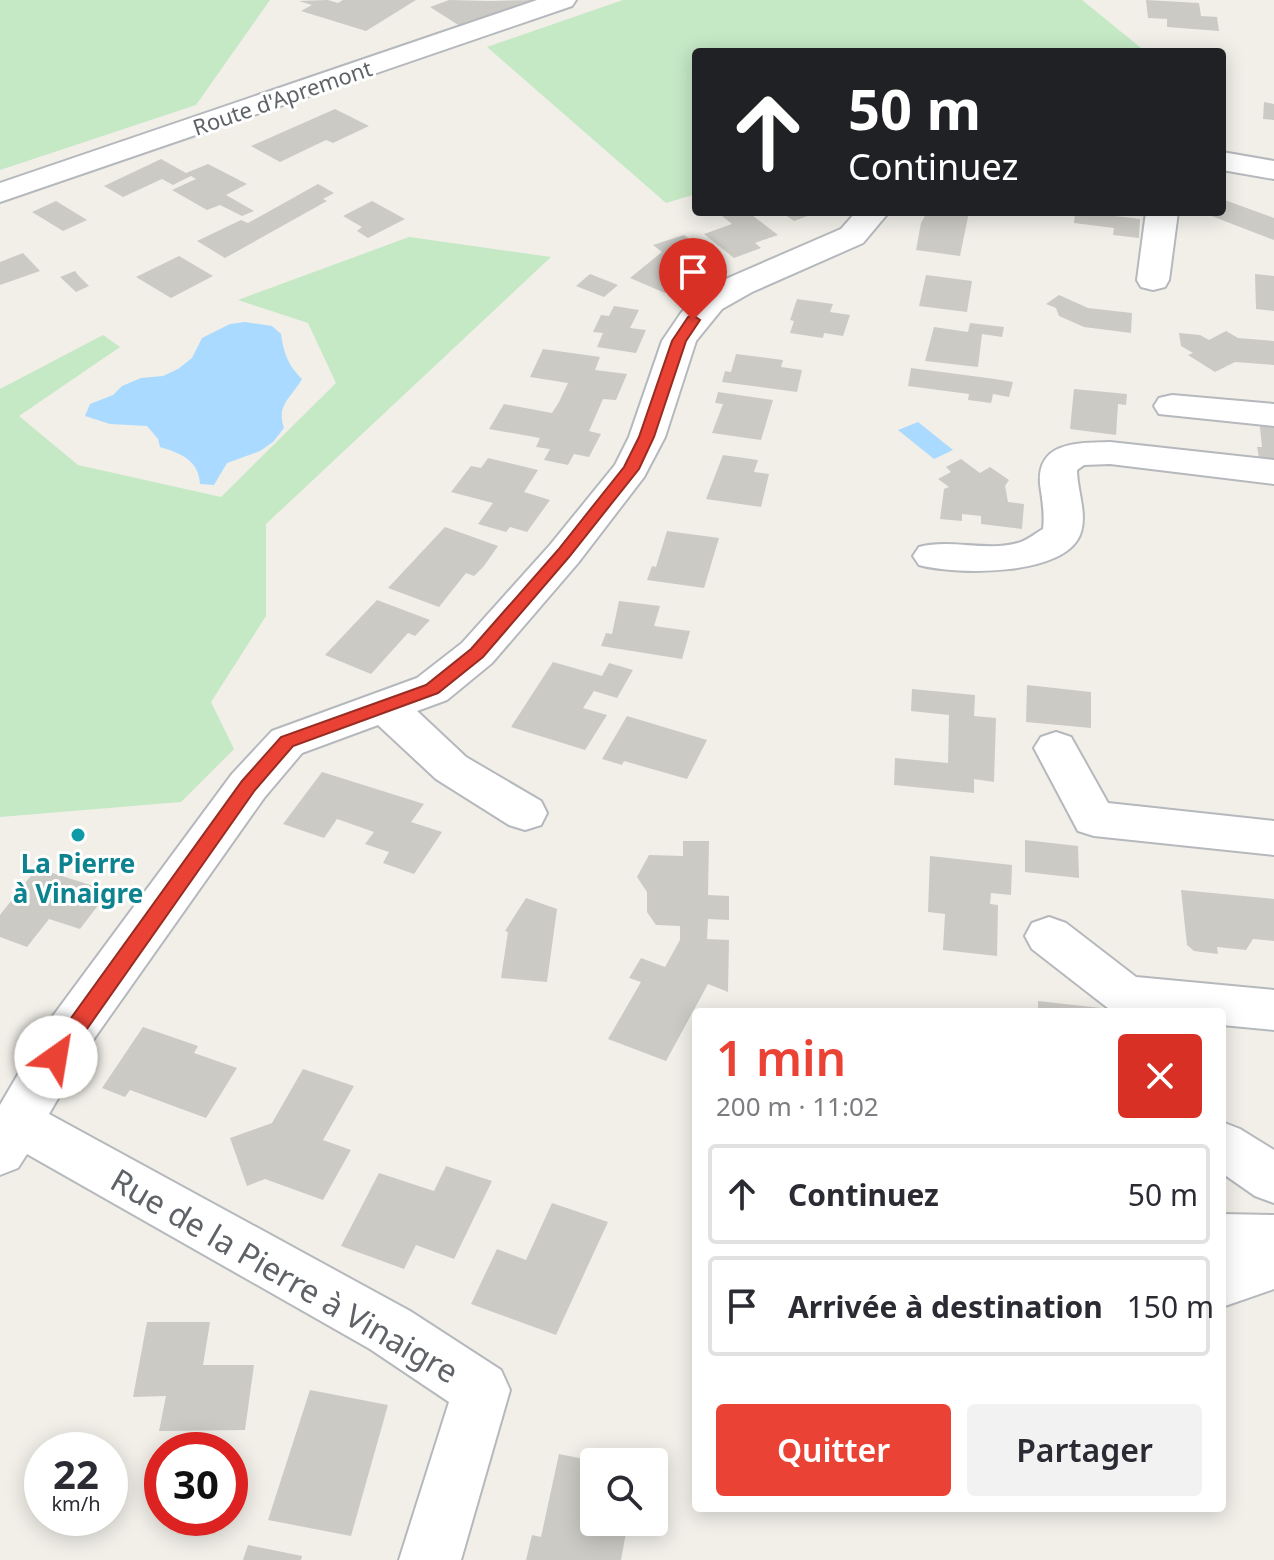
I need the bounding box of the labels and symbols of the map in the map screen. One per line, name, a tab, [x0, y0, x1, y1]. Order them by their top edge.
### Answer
street label: Route d'Apremont	[188, 52, 376, 142]
pin	[659, 238, 727, 320]
marker: La Pierre à Vinaigre	[69, 826, 87, 844]
place label: La Pierre à Vinaigre	[13, 845, 143, 911]
position arrow	[14, 1015, 98, 1099]
street label: Rue de la Pierre à Vinaigre	[103, 1158, 467, 1392]
speed limit sign: 30	[144, 1432, 248, 1536]

